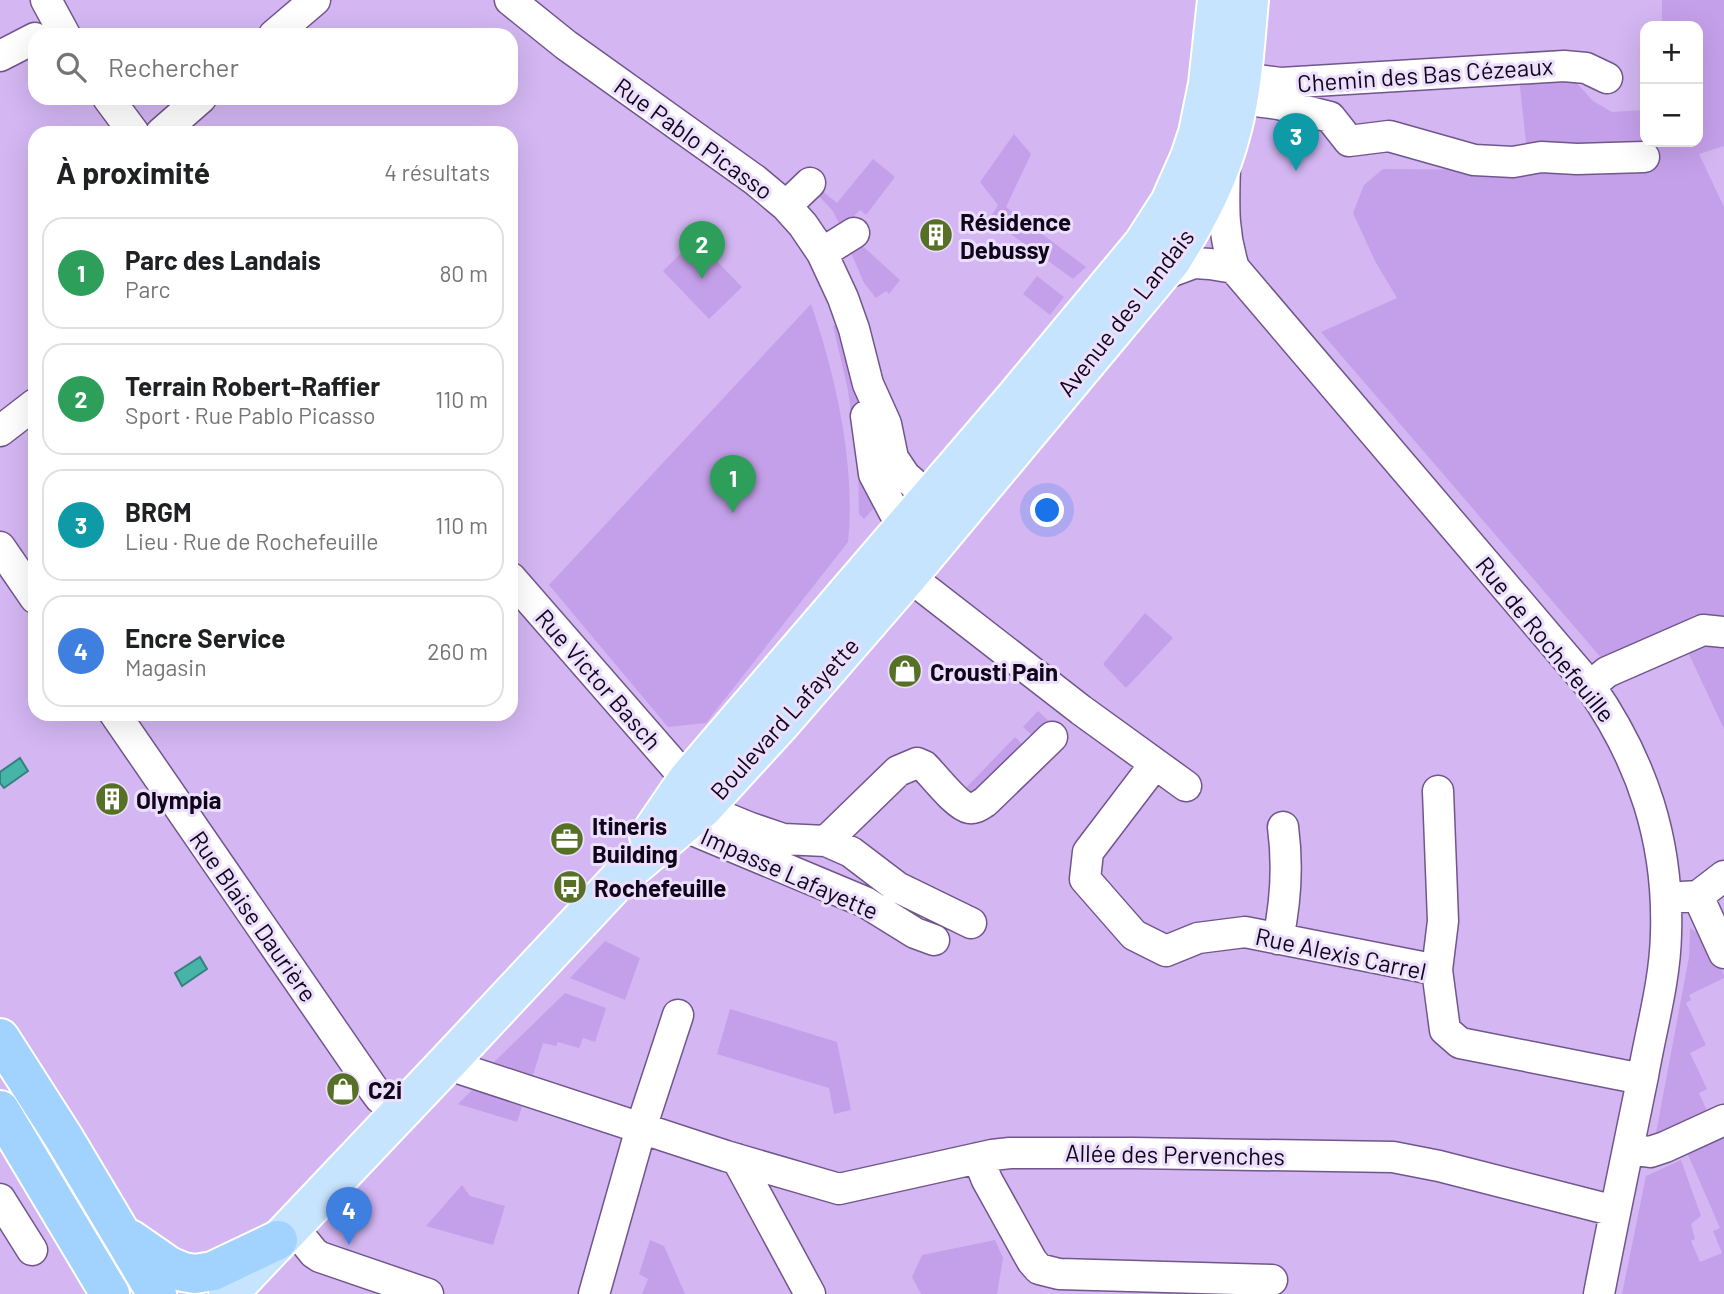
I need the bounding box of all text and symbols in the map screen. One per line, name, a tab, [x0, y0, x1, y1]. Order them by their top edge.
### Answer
map controls	[1640, 21, 1703, 147]
button: +	[1640, 21, 1703, 84]
search box	[28, 28, 518, 105]
icon: search	[52, 48, 90, 86]
text: Rechercher	[108, 51, 239, 82]
street label: Chemin des Bas Cézeaux	[1296, 51, 1554, 97]
street label: Rue Pablo Picasso	[609, 71, 779, 205]
button: −	[1640, 84, 1703, 147]
pin: 3	[1273, 113, 1319, 171]
text: À proximité	[56, 154, 210, 190]
text: 4 résultats	[384, 158, 490, 186]
place label: Résidence Debussy	[960, 207, 1071, 264]
building icon: Résidence Debussy	[917, 216, 955, 254]
pin: 2	[679, 221, 725, 279]
street label: Avenue des Landais	[1051, 222, 1199, 402]
text: Parc des Landais	[125, 244, 321, 275]
text: 1	[77, 259, 85, 287]
text: 80 m	[439, 259, 488, 287]
text: Parc	[125, 275, 171, 303]
text: Terrain Robert-Raffier	[125, 370, 380, 401]
text: 2	[75, 385, 87, 413]
text: 110 m	[435, 385, 488, 413]
text: Sport · Rue Pablo Picasso	[125, 401, 376, 429]
pin: 1	[710, 455, 756, 513]
your location	[1030, 493, 1064, 527]
text: BRGM	[125, 496, 192, 527]
text: 3	[75, 511, 87, 539]
text: 110 m	[435, 511, 488, 539]
text: Lieu · Rue de Rochefeuille	[125, 527, 378, 555]
street label: Rue de Rochefeuille	[1470, 550, 1622, 728]
street label: Rue Victor Basch	[530, 603, 668, 755]
text: Encre Service	[125, 622, 285, 653]
street label: Boulevard Lafayette	[704, 631, 864, 805]
text: 4	[74, 637, 88, 665]
text: 260 m	[427, 637, 488, 665]
shop icon: Crousti Pain	[886, 652, 924, 690]
text: Magasin	[125, 653, 207, 681]
place label: Crousti Pain	[930, 657, 1058, 686]
building icon: Olympia	[93, 780, 131, 818]
place label: Olympia	[136, 785, 221, 814]
place label: Itineris Building	[592, 811, 678, 868]
office icon: Itineris Building	[548, 820, 586, 858]
street label: Impasse Lafayette	[697, 821, 883, 925]
street label: Rue Blaise Daurière	[184, 825, 324, 1007]
bus stop icon: Rochefeuille	[551, 868, 589, 906]
place label: Rochefeuille	[594, 873, 726, 902]
street label: Rue Alexis Carrel	[1253, 921, 1429, 985]
shop icon: C2i	[324, 1070, 362, 1108]
place label: C2i	[368, 1075, 402, 1104]
street label: Allée des Pervenches	[1065, 1138, 1285, 1170]
pin: 4	[326, 1187, 372, 1245]

